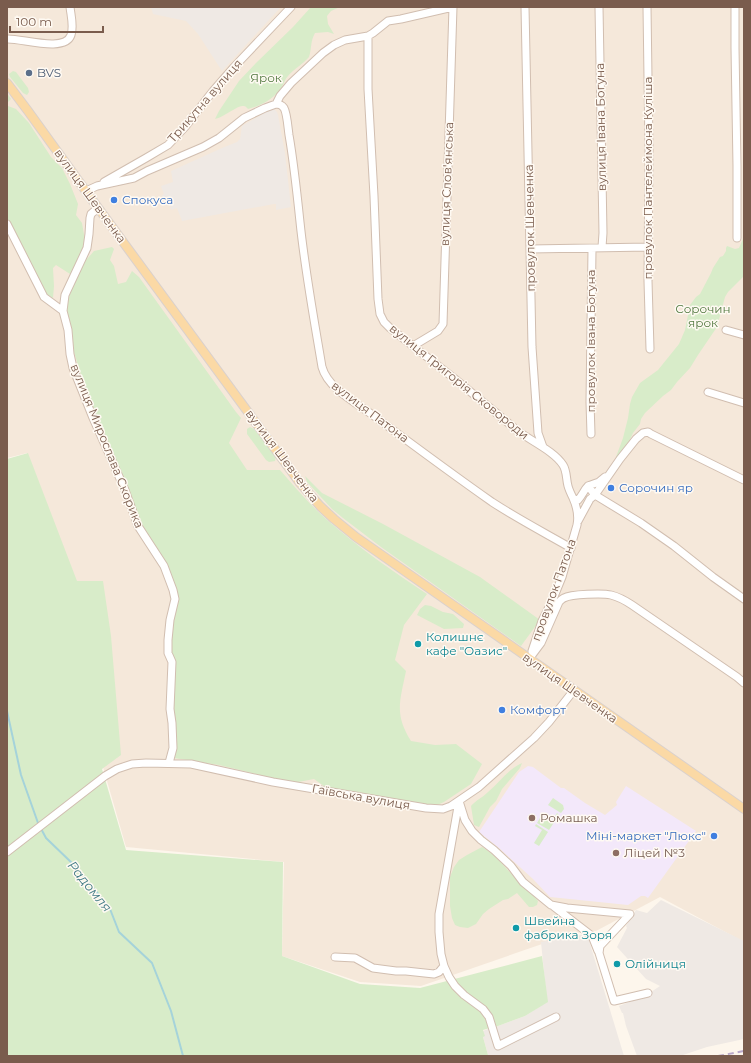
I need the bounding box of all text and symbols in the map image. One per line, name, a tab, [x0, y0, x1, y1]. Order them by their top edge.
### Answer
scale bar	[10, 8, 103, 34]
text: 100 m	[16, 14, 52, 29]
street label: Трикутна вулиця	[164, 56, 245, 146]
street label: вулиця Івана Богуна	[592, 63, 609, 191]
place label: BVS	[37, 65, 61, 80]
marker: BVS	[24, 68, 34, 78]
park label: Ярок	[250, 70, 282, 85]
street label: провулок Пантелеймона Куліша	[640, 77, 655, 279]
street label: вулиця Слов'янська	[437, 122, 456, 246]
street label: вулиця Шевченка	[51, 146, 130, 246]
street label: провулок Шевченка	[521, 164, 538, 292]
place label: Спокуса	[122, 192, 173, 207]
marker: Спокуса	[109, 195, 119, 205]
street label: провулок Івана Богуна	[583, 269, 598, 413]
park label: Сорочин ярок	[675, 301, 731, 330]
street label: вулиця Григорія Сковороди	[387, 321, 532, 442]
street label: вулиця Мирослава Скорика	[68, 362, 147, 530]
street label: вулиця Патона	[329, 378, 412, 446]
street label: вулиця Шевченка	[243, 406, 322, 505]
place label: Сорочин яр	[619, 480, 693, 495]
marker: Сорочин яр	[606, 483, 616, 493]
street label: провулок Патона	[528, 537, 579, 643]
place label: Колишнє кафе "Оазис"	[426, 629, 507, 658]
marker: Колишнє кафе "Оазис"	[413, 639, 423, 649]
street label: вулиця Шевченка	[520, 649, 621, 726]
place label: Комфорт	[510, 702, 566, 717]
marker: Комфорт	[497, 705, 507, 715]
street label: Гаївська вулиця	[311, 780, 411, 813]
place label: Ромашка	[540, 810, 597, 825]
marker: Ромашка	[527, 813, 537, 823]
place label: Міні-маркет "Люкс"	[586, 828, 706, 843]
marker: Міні-маркет "Люкс"	[709, 831, 719, 841]
place label: Ліцей №3	[624, 845, 685, 860]
marker: Ліцей №3	[611, 848, 621, 858]
water label: Радомля	[65, 857, 116, 915]
place label: Швейна фабрика Зоря	[524, 913, 612, 942]
marker: Швейна фабрика Зоря	[511, 923, 521, 933]
place label: Олійниця	[625, 956, 686, 971]
marker: Олійниця	[612, 959, 622, 969]

